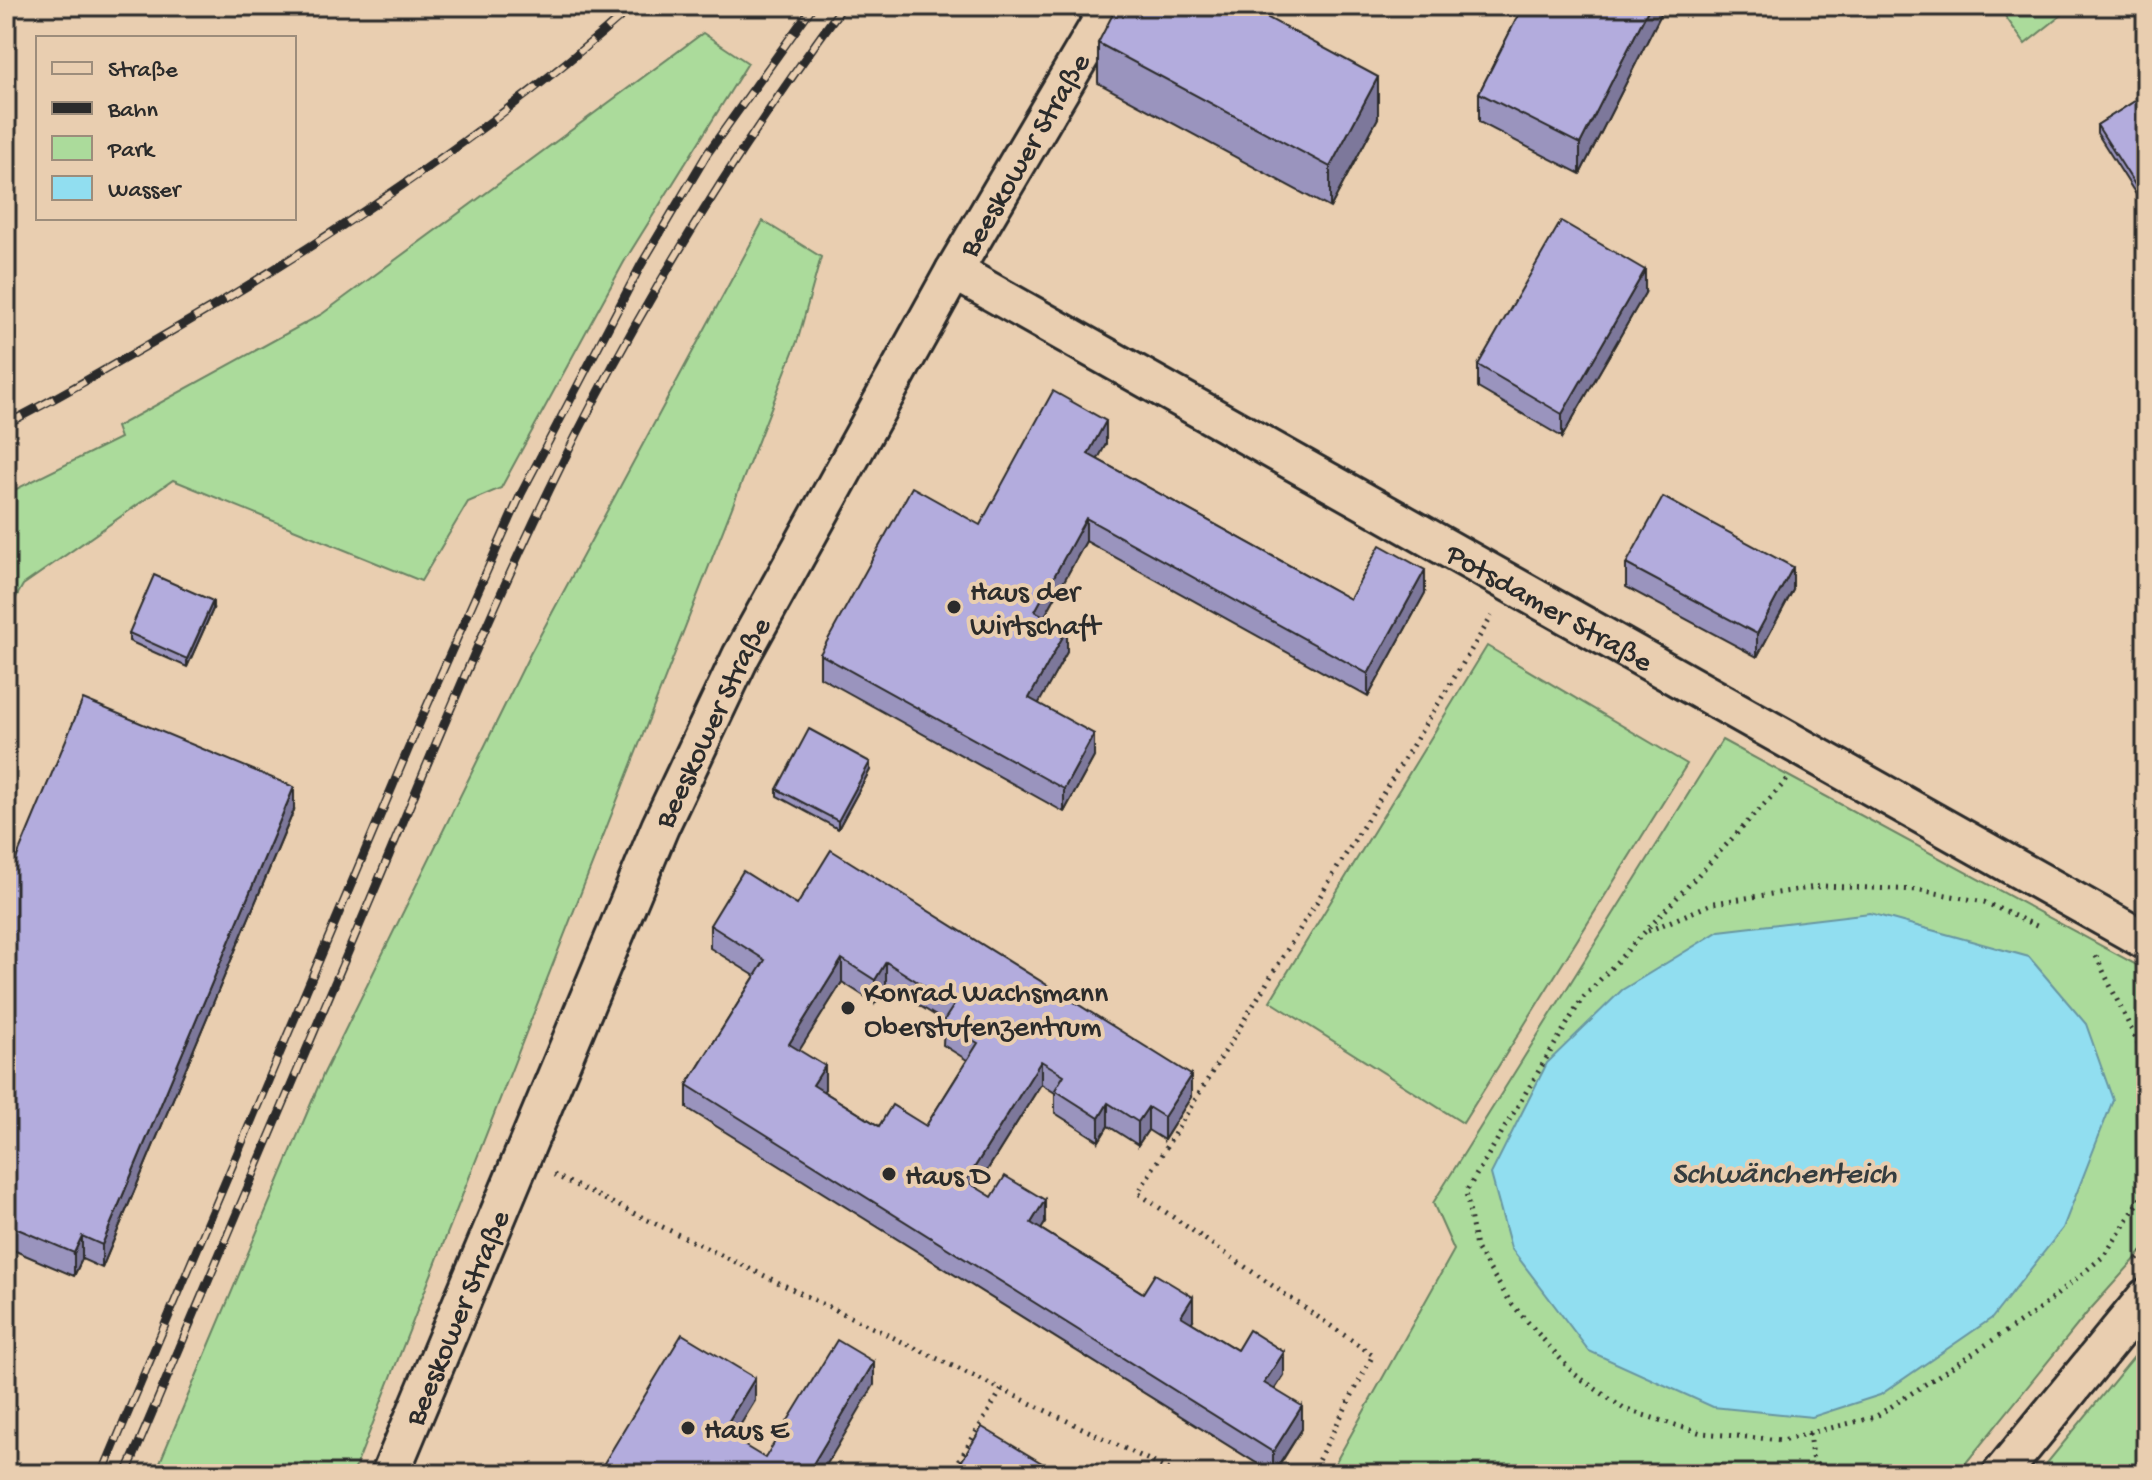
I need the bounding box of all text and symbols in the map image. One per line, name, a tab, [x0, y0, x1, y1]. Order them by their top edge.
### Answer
legend	[36, 36, 296, 220]
street label: Beeskower Straße	[953, 48, 1100, 265]
text: Straße	[108, 57, 178, 86]
text: Bahn	[107, 97, 158, 126]
text: Park	[107, 137, 156, 166]
text: Wasser	[108, 177, 183, 206]
street label: Potsdamer Straße	[1438, 538, 1658, 682]
place label: Haus der Wirtschaft	[970, 577, 1103, 646]
marker: Haus der Wirtschaft	[945, 598, 963, 616]
street label: Beeskower Straße	[649, 612, 781, 836]
place label: Konrad Wachsmann Oberstufenzentrum	[864, 978, 1108, 1047]
marker: Konrad Wachsmann Oberstufenzentrum	[839, 999, 857, 1017]
water label: Schwänchenteich	[1671, 1157, 1897, 1195]
place label: Haus D	[905, 1161, 991, 1196]
marker: Haus D	[880, 1165, 898, 1183]
street label: Beeskower Straße	[399, 1206, 520, 1433]
place label: Haus E	[704, 1415, 790, 1450]
marker: Haus E	[679, 1419, 697, 1437]

